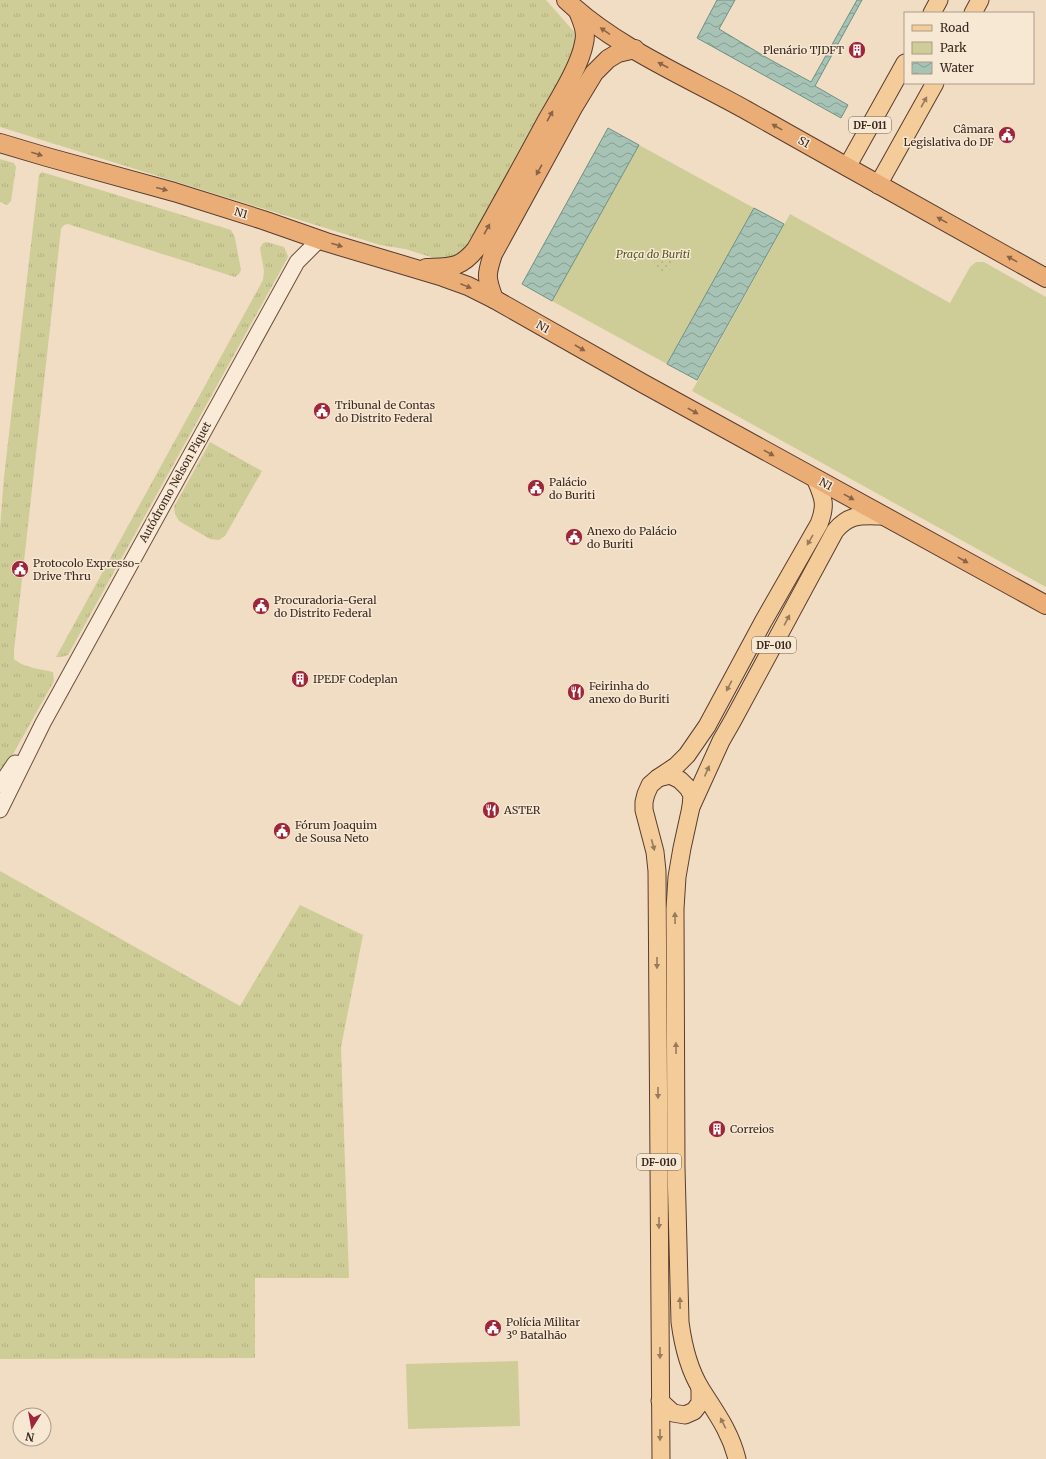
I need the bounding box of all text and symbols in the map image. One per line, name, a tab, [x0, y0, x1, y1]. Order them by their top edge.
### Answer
legend	[904, 12, 1034, 84]
text: Road	[940, 20, 969, 35]
one-way arrow	[600, 28, 611, 35]
building icon: Plenário TJDFT	[847, 40, 867, 60]
text: Park	[940, 40, 967, 55]
place label: Plenário TJDFT	[763, 43, 844, 57]
text: Water	[939, 60, 975, 75]
one-way arrow	[657, 61, 668, 68]
one-way arrow	[921, 96, 928, 108]
one-way arrow	[546, 110, 553, 122]
road number: DF-011	[849, 117, 891, 133]
place label: Câmara Legislativa do DF	[903, 122, 994, 149]
one-way arrow	[771, 124, 783, 131]
public building icon: Câmara Legislativa do DF	[997, 125, 1017, 145]
street label: S1	[796, 133, 812, 151]
one-way arrow	[32, 151, 44, 157]
one-way arrow	[535, 164, 542, 176]
one-way arrow	[157, 186, 169, 192]
street label: N1	[233, 204, 249, 222]
one-way arrow	[936, 217, 948, 224]
one-way arrow	[484, 224, 490, 235]
one-way arrow	[331, 242, 343, 248]
park label: Praça do Buriti	[616, 247, 690, 261]
one-way arrow	[1006, 256, 1018, 263]
one-way arrow	[460, 283, 472, 289]
street label: N1	[534, 318, 552, 336]
one-way arrow	[574, 345, 586, 351]
place label: Tribunal de Contas do Distrito Federal	[335, 398, 435, 425]
public building icon: Tribunal de Contas do Distrito Federal	[312, 401, 332, 421]
one-way arrow	[687, 408, 699, 415]
street label: Autódromo Nelson Piquet	[135, 419, 214, 546]
one-way arrow	[763, 450, 775, 456]
place label: Palácio do Buriti	[549, 475, 596, 502]
street label: N1	[817, 475, 835, 493]
public building icon: Palácio do Buriti	[526, 478, 546, 498]
one-way arrow	[843, 493, 855, 500]
place label: Anexo do Palácio do Buriti	[586, 524, 677, 551]
public building icon: Anexo do Palácio do Buriti	[564, 527, 584, 547]
one-way arrow	[807, 534, 814, 546]
place label: Protocolo Expresso- Drive Thru	[33, 556, 140, 583]
one-way arrow	[957, 556, 968, 563]
public building icon: Protocolo Expresso- Drive Thru	[10, 559, 30, 579]
place label: Procuradoria-Geral do Distrito Federal	[274, 593, 377, 620]
public building icon: Procuradoria-Geral do Distrito Federal	[251, 596, 271, 616]
one-way arrow	[784, 614, 791, 625]
road number: DF-010	[752, 637, 796, 653]
building icon: IPEDF Codeplan	[290, 669, 310, 689]
place label: IPEDF Codeplan	[313, 672, 399, 686]
place label: Feirinha do anexo do Buriti	[589, 679, 670, 706]
one-way arrow	[725, 680, 732, 692]
restaurant icon: Feirinha do anexo do Buriti	[566, 682, 586, 702]
one-way arrow	[704, 766, 710, 777]
restaurant icon: ASTER	[481, 800, 501, 820]
place label: ASTER	[503, 803, 541, 817]
place label: Fórum Joaquim de Sousa Neto	[295, 818, 377, 845]
public building icon: Fórum Joaquim de Sousa Neto	[272, 821, 292, 841]
one-way arrow	[650, 839, 656, 851]
one-way arrow	[672, 911, 678, 924]
one-way arrow	[654, 957, 660, 970]
one-way arrow	[673, 1041, 679, 1054]
one-way arrow	[655, 1087, 661, 1100]
building icon: Correios	[707, 1119, 727, 1139]
place label: Correios	[730, 1122, 774, 1136]
road number: DF-010	[637, 1154, 681, 1170]
one-way arrow	[656, 1217, 662, 1230]
one-way arrow	[676, 1297, 683, 1309]
place label: Polícia Militar 3º Batalhão	[506, 1315, 580, 1342]
public building icon: Polícia Militar 3º Batalhão	[483, 1318, 503, 1338]
one-way arrow	[657, 1347, 663, 1360]
north arrow	[12, 1407, 52, 1447]
one-way arrow	[719, 1417, 726, 1429]
text: N	[24, 1429, 36, 1445]
one-way arrow	[657, 1429, 663, 1442]

